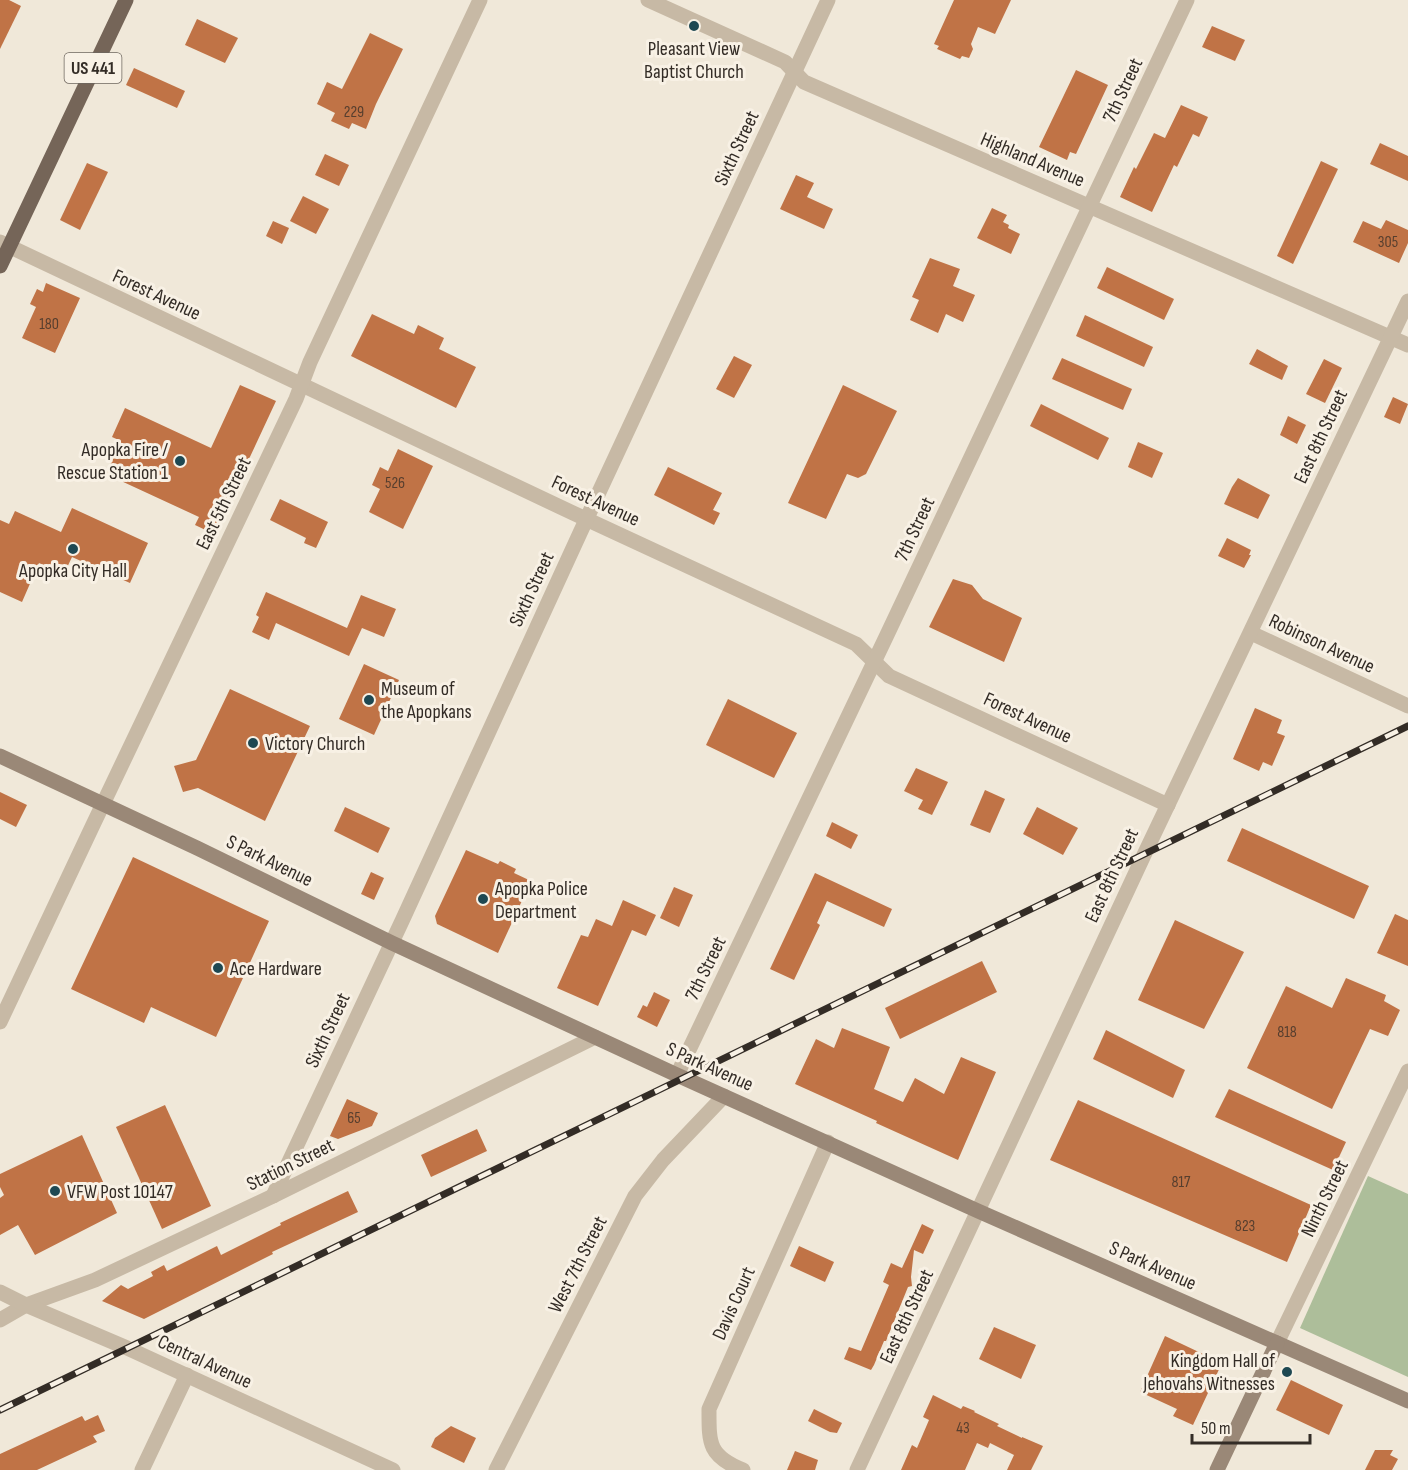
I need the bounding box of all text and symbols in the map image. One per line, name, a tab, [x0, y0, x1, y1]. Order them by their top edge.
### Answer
marker: Pleasant View Baptist Church	[687, 19, 701, 33]
place label: Pleasant View Baptist Church	[644, 37, 744, 84]
road number: US 441	[64, 53, 122, 83]
street label: 7th Street	[1098, 54, 1148, 126]
house number: 229	[344, 103, 364, 122]
street label: Sixth Street	[709, 107, 765, 190]
street label: Highland Avenue	[977, 127, 1088, 193]
house number: 305	[1378, 233, 1398, 252]
street label: Forest Avenue	[109, 264, 204, 326]
house number: 180	[39, 315, 59, 334]
street label: East 8th Street	[1289, 386, 1353, 487]
place label: Apopka Fire / Rescue Station 1	[57, 438, 168, 485]
street label: East 5th Street	[191, 453, 257, 554]
marker: Apopka Fire / Rescue Station 1	[173, 454, 187, 468]
street label: Forest Avenue	[548, 470, 643, 532]
house number: 526	[385, 474, 405, 493]
street label: 7th Street	[890, 493, 940, 565]
marker: Apopka City Hall	[66, 542, 80, 556]
street label: Sixth Street	[504, 548, 560, 631]
place label: Apopka City Hall	[18, 559, 127, 583]
street label: Robinson Avenue	[1265, 609, 1378, 679]
place label: Museum of the Apopkans	[381, 677, 472, 724]
street label: Forest Avenue	[980, 687, 1075, 749]
marker: Museum of the Apopkans	[362, 693, 376, 707]
place label: Victory Church	[265, 732, 365, 756]
marker: Victory Church	[246, 736, 260, 750]
street label: East 8th Street	[1080, 825, 1144, 926]
street label: S Park Avenue	[222, 830, 317, 892]
place label: Apopka Police Department	[494, 877, 588, 924]
marker: Apopka Police Department	[476, 892, 490, 906]
street label: 7th Street	[680, 933, 732, 1004]
place label: Ace Hardware	[229, 957, 322, 981]
marker: Ace Hardware	[211, 961, 225, 975]
street label: Sixth Street	[300, 989, 356, 1072]
house number: 818	[1277, 1023, 1297, 1042]
street label: S Park Avenue	[662, 1037, 757, 1097]
house number: 65	[347, 1109, 361, 1128]
street label: Station Street	[243, 1133, 338, 1196]
street label: Ninth Street	[1296, 1156, 1354, 1241]
house number: 817	[1172, 1173, 1191, 1192]
place label: VFW Post 10147	[67, 1180, 173, 1204]
marker: VFW Post 10147	[48, 1184, 62, 1198]
street label: West 7th Street	[543, 1212, 613, 1317]
house number: 823	[1235, 1217, 1255, 1236]
street label: S Park Avenue	[1105, 1236, 1200, 1296]
street label: Davis Court	[707, 1263, 761, 1344]
street label: East 8th Street	[875, 1266, 939, 1367]
street label: Central Avenue	[154, 1330, 256, 1394]
place label: Kingdom Hall of Jehovahs Witnesses	[1142, 1349, 1275, 1396]
marker: Kingdom Hall of Jehovahs Witnesses	[1280, 1365, 1294, 1379]
scale bar	[1192, 1407, 1310, 1445]
text: 50 m	[1201, 1418, 1231, 1439]
house number: 43	[956, 1419, 970, 1438]

